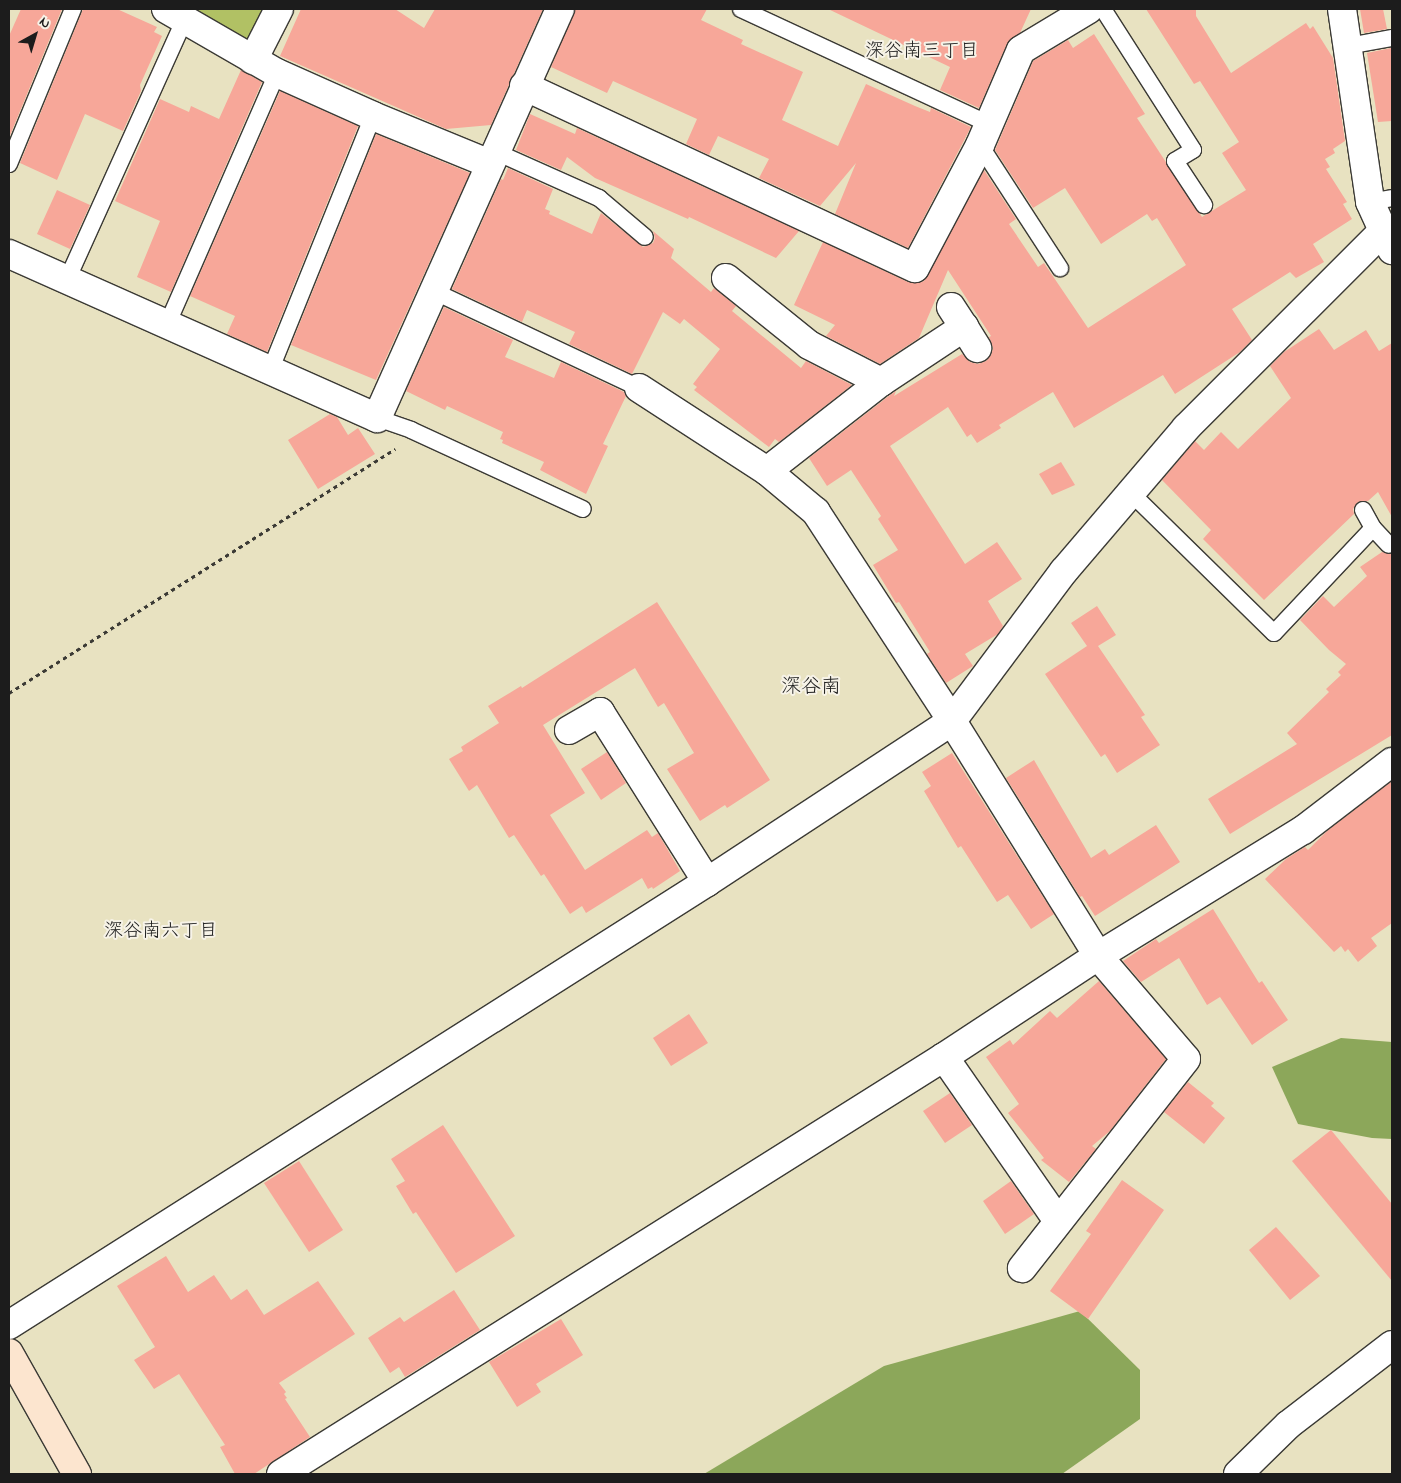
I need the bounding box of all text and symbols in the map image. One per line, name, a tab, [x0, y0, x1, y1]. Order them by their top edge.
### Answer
north arrow	[10, 10, 60, 60]
text: N	[34, 12, 55, 34]
district label: 深谷南三丁目	[865, 41, 979, 63]
district label: 深谷南	[781, 675, 841, 699]
district label: 深谷南六丁目	[104, 921, 218, 943]

